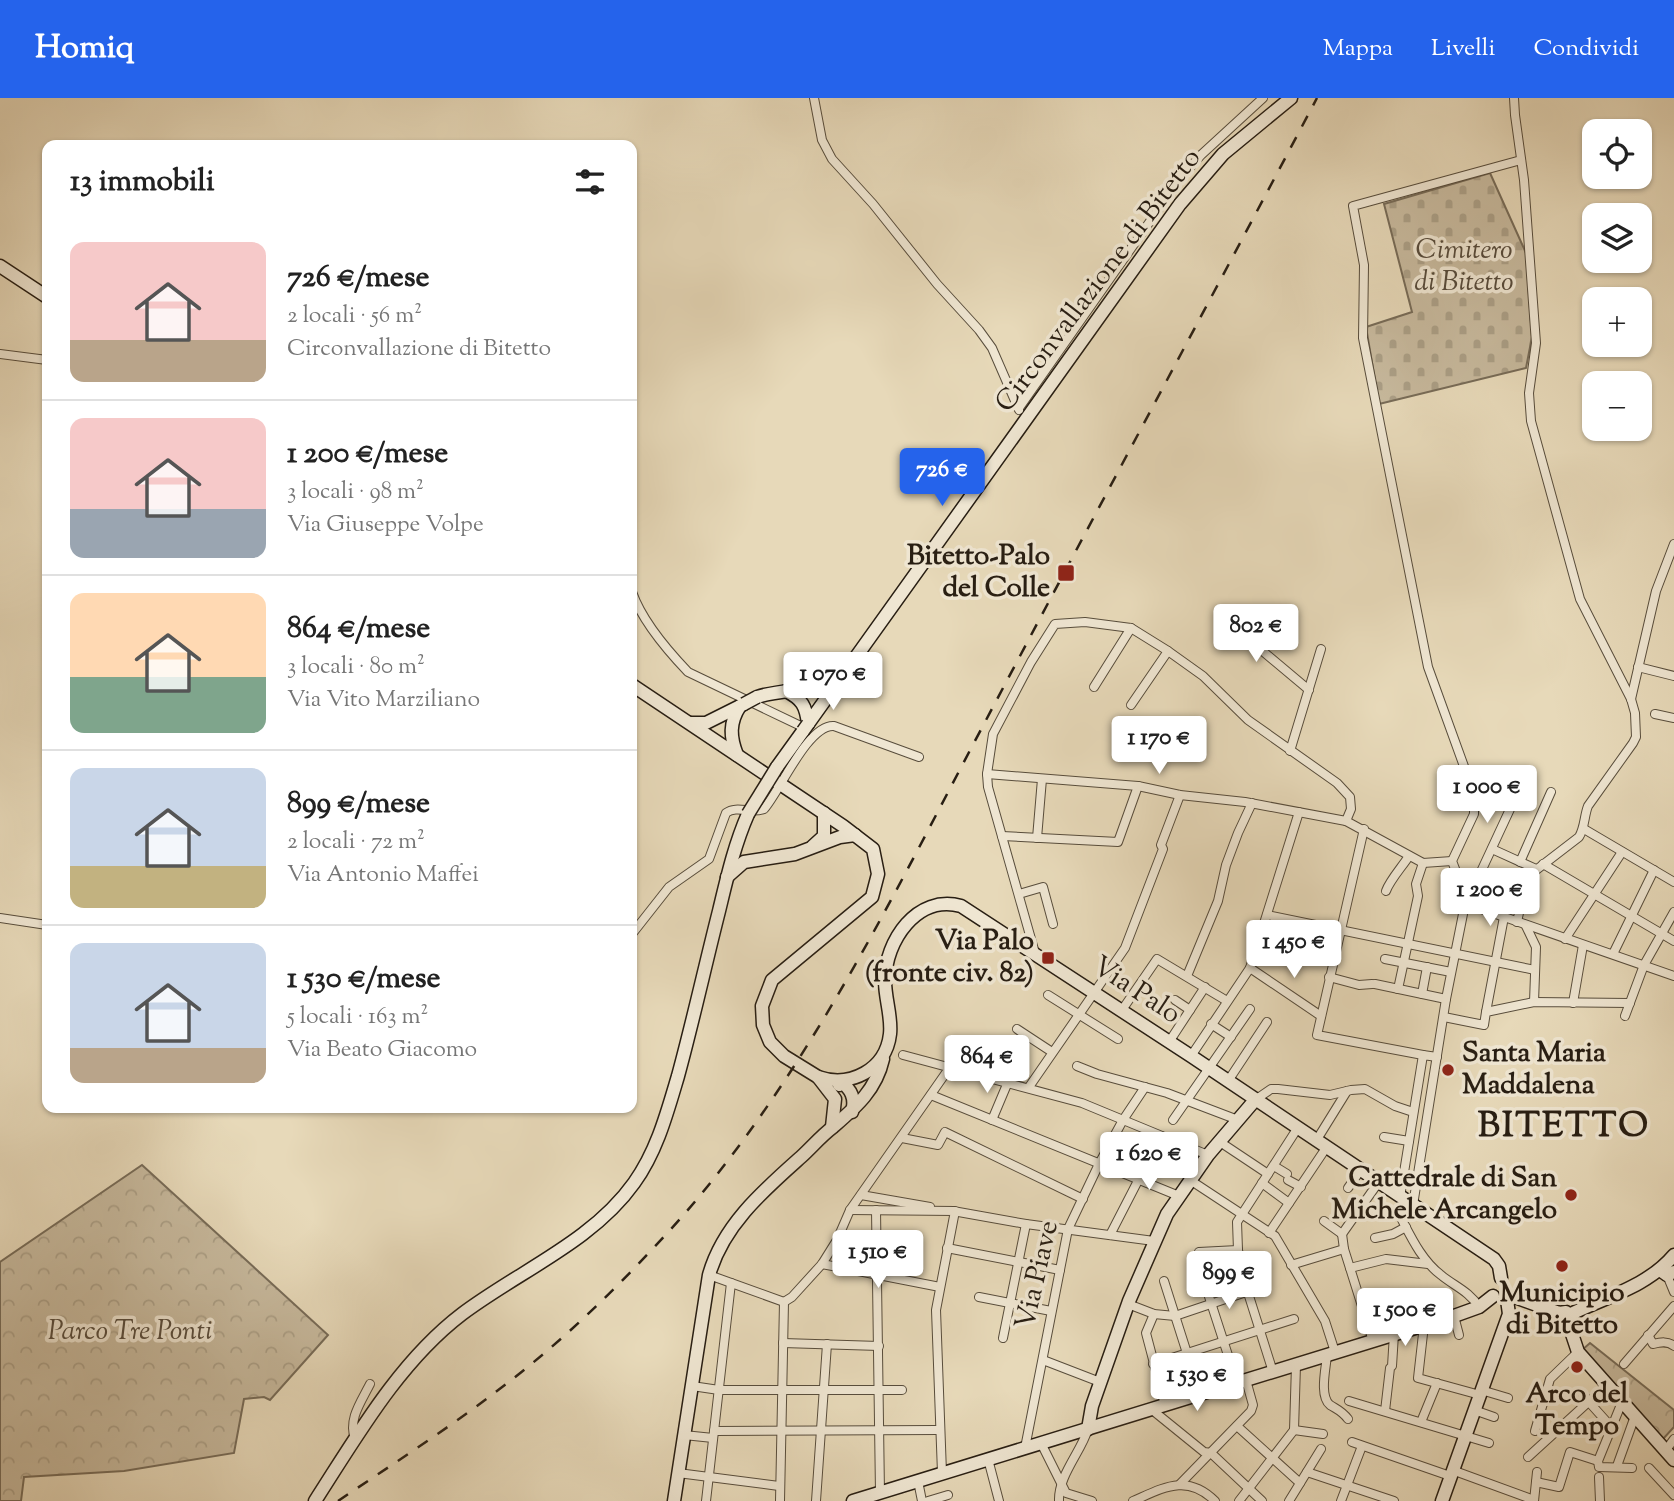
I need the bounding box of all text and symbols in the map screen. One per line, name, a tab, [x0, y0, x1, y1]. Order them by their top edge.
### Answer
text: Homiq	[35, 25, 134, 73]
text: Mappa	[1323, 32, 1393, 66]
text: Livelli	[1431, 32, 1495, 66]
text: Condividi	[1533, 32, 1639, 66]
map controls	[1582, 119, 1652, 441]
button: locate	[1582, 119, 1652, 189]
street label: Circonvallazione di Bitetto	[986, 141, 1212, 421]
text: 13 immobili	[70, 161, 214, 204]
icon: filters	[571, 163, 609, 201]
button: layers	[1582, 203, 1652, 273]
park label: Cimitero di Bitetto	[1414, 231, 1514, 303]
text: 726 €/mese	[287, 257, 430, 300]
icon: home	[126, 270, 210, 354]
button: +	[1582, 287, 1652, 357]
text: 2 locali · 56 m²	[287, 300, 422, 333]
text: Circonvallazione di Bitetto	[287, 333, 551, 366]
button: −	[1582, 371, 1652, 441]
text: 1 200 €/mese	[287, 433, 448, 476]
icon: home	[126, 446, 210, 530]
pin: 726 €	[893, 448, 991, 508]
text: 726 €	[916, 454, 968, 487]
text: 3 locali · 98 m²	[287, 476, 424, 509]
text: Via Giuseppe Volpe	[287, 509, 484, 542]
place label: Bitetto-Palo del Colle	[907, 537, 1050, 609]
marker: Bitetto-Palo del Colle	[1056, 563, 1076, 583]
pin: 802 €	[1207, 604, 1305, 664]
text: 864 €/mese	[287, 608, 430, 651]
text: 802 €	[1229, 610, 1283, 643]
icon: home	[126, 621, 210, 705]
text: 3 locali · 80 m²	[287, 651, 425, 684]
pin: 1 070 €	[768, 652, 898, 712]
text: 1 070 €	[799, 658, 867, 691]
text: Via Vito Marziliano	[287, 684, 480, 717]
pin: 1 170 €	[1094, 716, 1224, 776]
text: 1 170 €	[1128, 722, 1190, 755]
pin: 1 000 €	[1422, 766, 1552, 825]
text: 1 000 €	[1453, 771, 1521, 804]
text: 899 €/mese	[287, 783, 430, 826]
icon: home	[126, 796, 210, 880]
text: 2 locali · 72 m²	[287, 826, 425, 859]
text: Via Antonio Maffei	[287, 859, 479, 892]
pin: 1 200 €	[1425, 868, 1555, 928]
text: 1 200 €	[1457, 874, 1523, 907]
pin: 1 450 €	[1229, 920, 1359, 980]
place label: Via Palo (fronte civ. 82)	[865, 922, 1034, 994]
text: 1 450 €	[1262, 926, 1326, 959]
street label: Via Palo	[1084, 947, 1188, 1035]
marker: Via Palo (fronte civ. 82)	[1040, 950, 1056, 966]
text: 1 530 €/mese	[287, 958, 440, 1001]
icon: home	[126, 971, 210, 1055]
text: 5 locali · 163 m²	[287, 1001, 428, 1034]
text: Via Beato Giacomo	[287, 1034, 477, 1067]
place label: Santa Maria Maddalena	[1462, 1034, 1606, 1106]
pin: 864 €	[938, 1035, 1036, 1095]
text: 864 €	[960, 1041, 1014, 1074]
marker: Santa Maria Maddalena	[1440, 1062, 1456, 1078]
district label: BITETTO	[1478, 1102, 1650, 1153]
pin: 1 620 €	[1084, 1132, 1214, 1192]
text: 1 620 €	[1116, 1138, 1182, 1171]
place label: Cattedrale di San Michele Arcangelo	[1332, 1159, 1557, 1231]
marker: Cattedrale di San Michele Arcangelo	[1563, 1187, 1579, 1203]
street label: Via Piave	[1006, 1217, 1070, 1333]
pin: 1 510 €	[813, 1230, 943, 1290]
text: 1 510 €	[848, 1236, 908, 1269]
pin: 899 €	[1180, 1252, 1278, 1311]
text: 899 €	[1203, 1257, 1255, 1290]
marker: Municipio di Bitetto	[1554, 1258, 1570, 1274]
place label: Municipio di Bitetto	[1500, 1274, 1624, 1346]
pin: 1 500 €	[1340, 1288, 1470, 1348]
text: 1 500 €	[1373, 1294, 1437, 1327]
park label: Parco Tre Ponti	[48, 1312, 212, 1352]
pin: 1 530 €	[1132, 1354, 1262, 1413]
text: 1 530 €	[1167, 1359, 1227, 1392]
marker: Arco del Tempo	[1569, 1359, 1585, 1375]
place label: Arco del Tempo	[1526, 1375, 1629, 1447]

